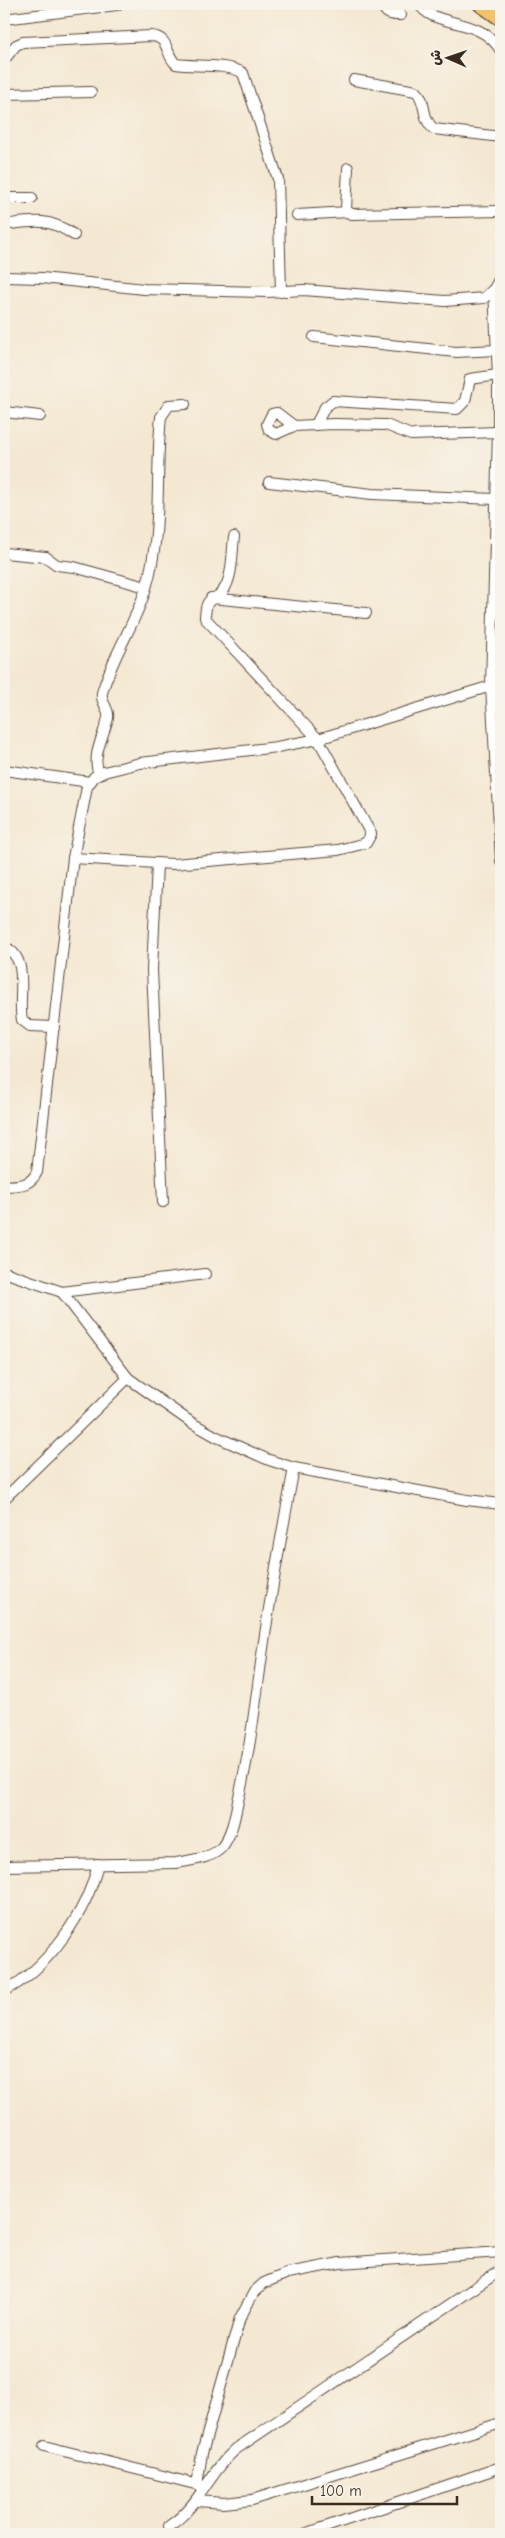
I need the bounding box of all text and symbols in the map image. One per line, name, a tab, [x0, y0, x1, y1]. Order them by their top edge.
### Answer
north arrow	[422, 32, 472, 82]
text: ش	[427, 50, 444, 66]
scale bar	[312, 2473, 458, 2505]
text: 100 m	[320, 2482, 362, 2500]

